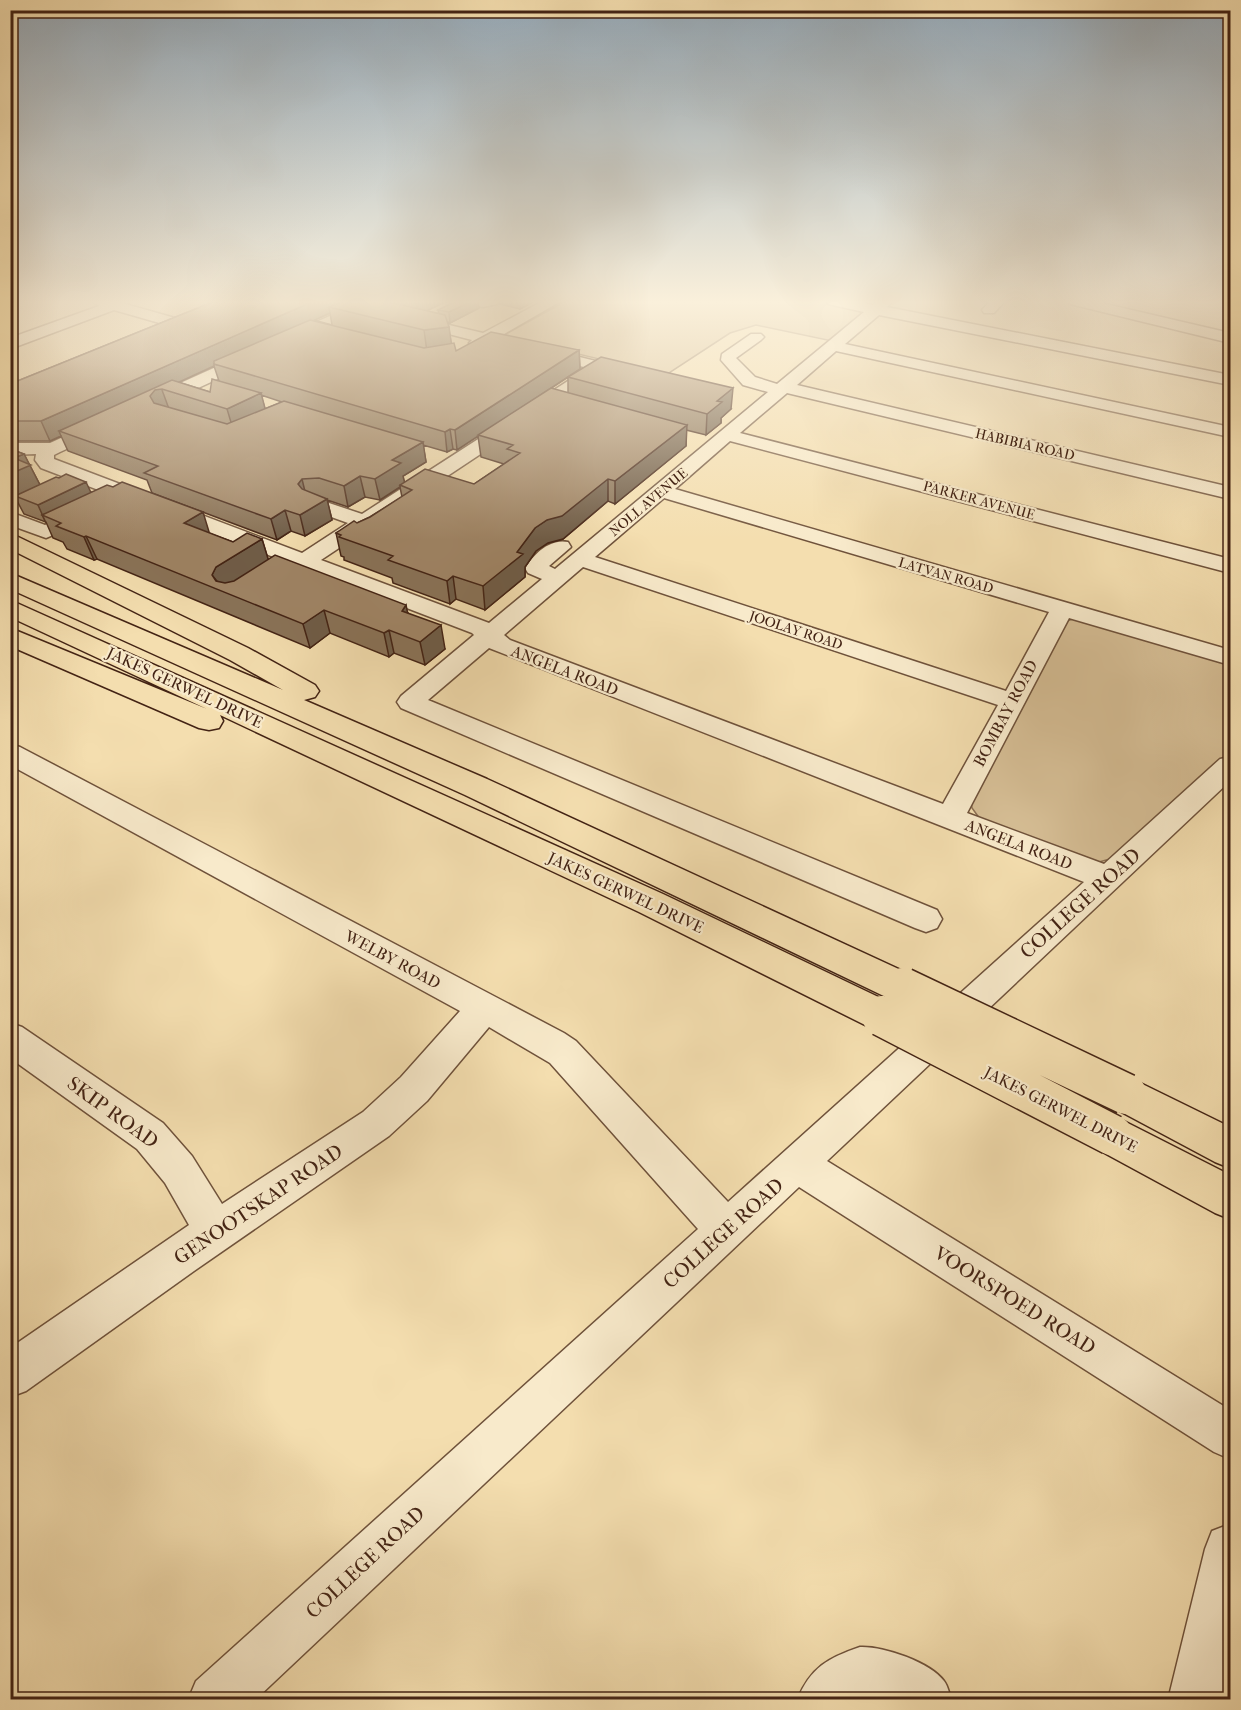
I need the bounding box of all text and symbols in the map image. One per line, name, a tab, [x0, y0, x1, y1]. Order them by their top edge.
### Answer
street label: HABIBIA ROAD	[973, 425, 1077, 464]
street label: NOLL AVENUE	[606, 464, 691, 540]
street label: PARKER AVENUE	[921, 477, 1037, 524]
street label: LATVAN ROAD	[896, 554, 996, 597]
street label: JOOLAY ROAD	[746, 607, 845, 654]
street label: ANGELA ROAD	[508, 641, 621, 700]
street label: JAKES GERWEL DRIVE	[102, 642, 266, 732]
street label: BOMBAY ROAD	[969, 657, 1042, 770]
street label: ANGELA ROAD	[962, 815, 1075, 874]
street label: COLLEGE ROAD	[1016, 843, 1145, 963]
street label: JAKES GERWEL DRIVE	[543, 847, 707, 937]
street label: WELBY ROAD	[341, 926, 444, 993]
street label: JAKES GERWEL DRIVE	[979, 1062, 1141, 1157]
street label: SKIP ROAD	[63, 1072, 163, 1153]
street label: GENOOTSKAP ROAD	[170, 1139, 347, 1269]
street label: COLLEGE ROAD	[659, 1173, 788, 1293]
street label: VOORSPOED ROAD	[929, 1241, 1100, 1359]
street label: COLLEGE ROAD	[301, 1502, 429, 1623]

